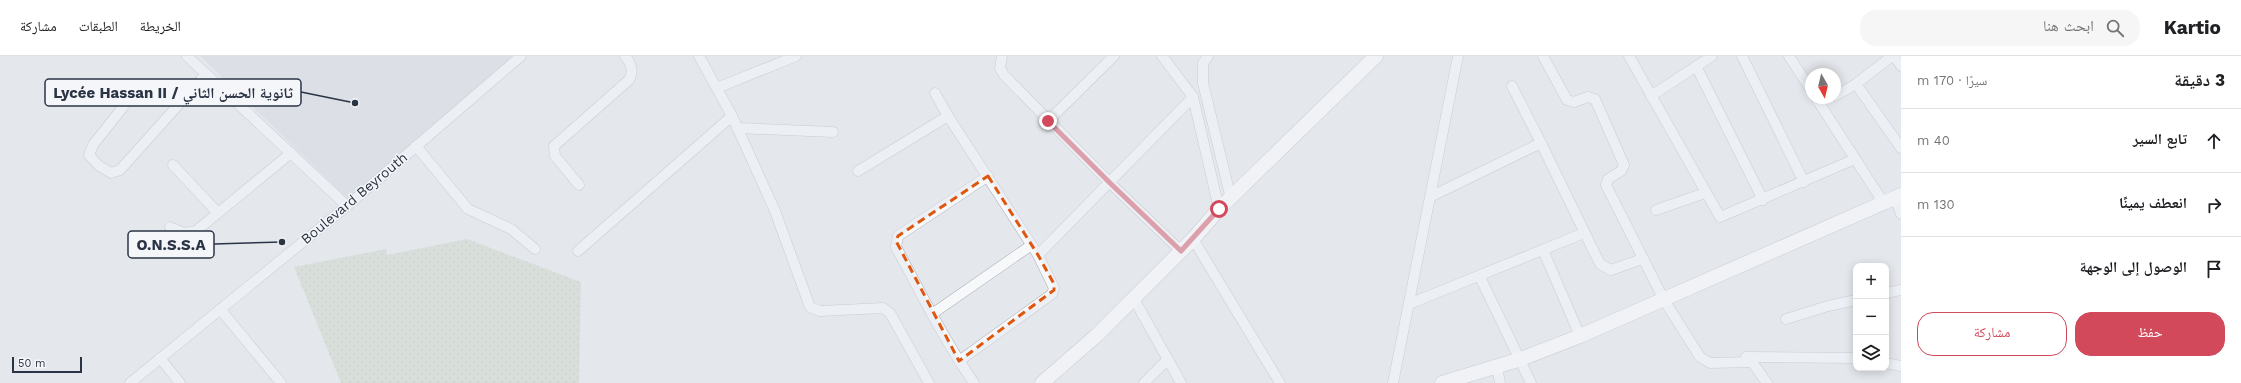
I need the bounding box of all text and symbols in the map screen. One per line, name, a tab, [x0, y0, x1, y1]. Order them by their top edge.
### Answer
search box	[1860, 10, 2140, 46]
text: Kartio	[2164, 16, 2221, 39]
text: ابحث هنا	[2043, 17, 2094, 35]
icon: search	[2104, 17, 2126, 39]
text: مشاركة	[20, 18, 57, 34]
text: الطبقات	[79, 18, 118, 34]
text: الخريطة	[140, 18, 181, 34]
north arrow	[1805, 68, 1841, 104]
text: 3 دقيقة	[2174, 70, 2225, 90]
text: سيرًا · 170 m	[1917, 73, 1987, 88]
callout: Lycée Hassan II / ثانوية الحسن الثاني	[45, 79, 301, 106]
text: Lycée Hassan II / ثانوية الحسن الثاني	[53, 84, 294, 105]
route end	[1039, 112, 1057, 130]
text: تابع السير	[2133, 130, 2187, 148]
icon: ahead	[2203, 130, 2225, 152]
text: 40 m	[1917, 133, 1950, 148]
street label: Boulevard Beyrouth	[298, 149, 410, 247]
text: انعطف يمينًا	[2119, 194, 2187, 212]
icon: right	[2203, 194, 2225, 216]
text: 130 m	[1917, 197, 1955, 212]
route start	[1210, 200, 1228, 218]
callout: O.N.S.S.A	[128, 231, 214, 258]
text: O.N.S.S.A	[136, 236, 206, 254]
text: الوصول إلى الوجهة	[2080, 258, 2187, 276]
icon: arrive	[2203, 258, 2225, 280]
map controls	[1853, 263, 1889, 371]
button: +	[1853, 263, 1889, 299]
button: −	[1853, 299, 1889, 335]
button: مشاركة	[1917, 312, 2067, 356]
button: حفظ	[2075, 312, 2225, 356]
button: layers	[1853, 335, 1889, 371]
scale bar	[12, 355, 82, 374]
text: 50 m	[18, 357, 45, 370]

